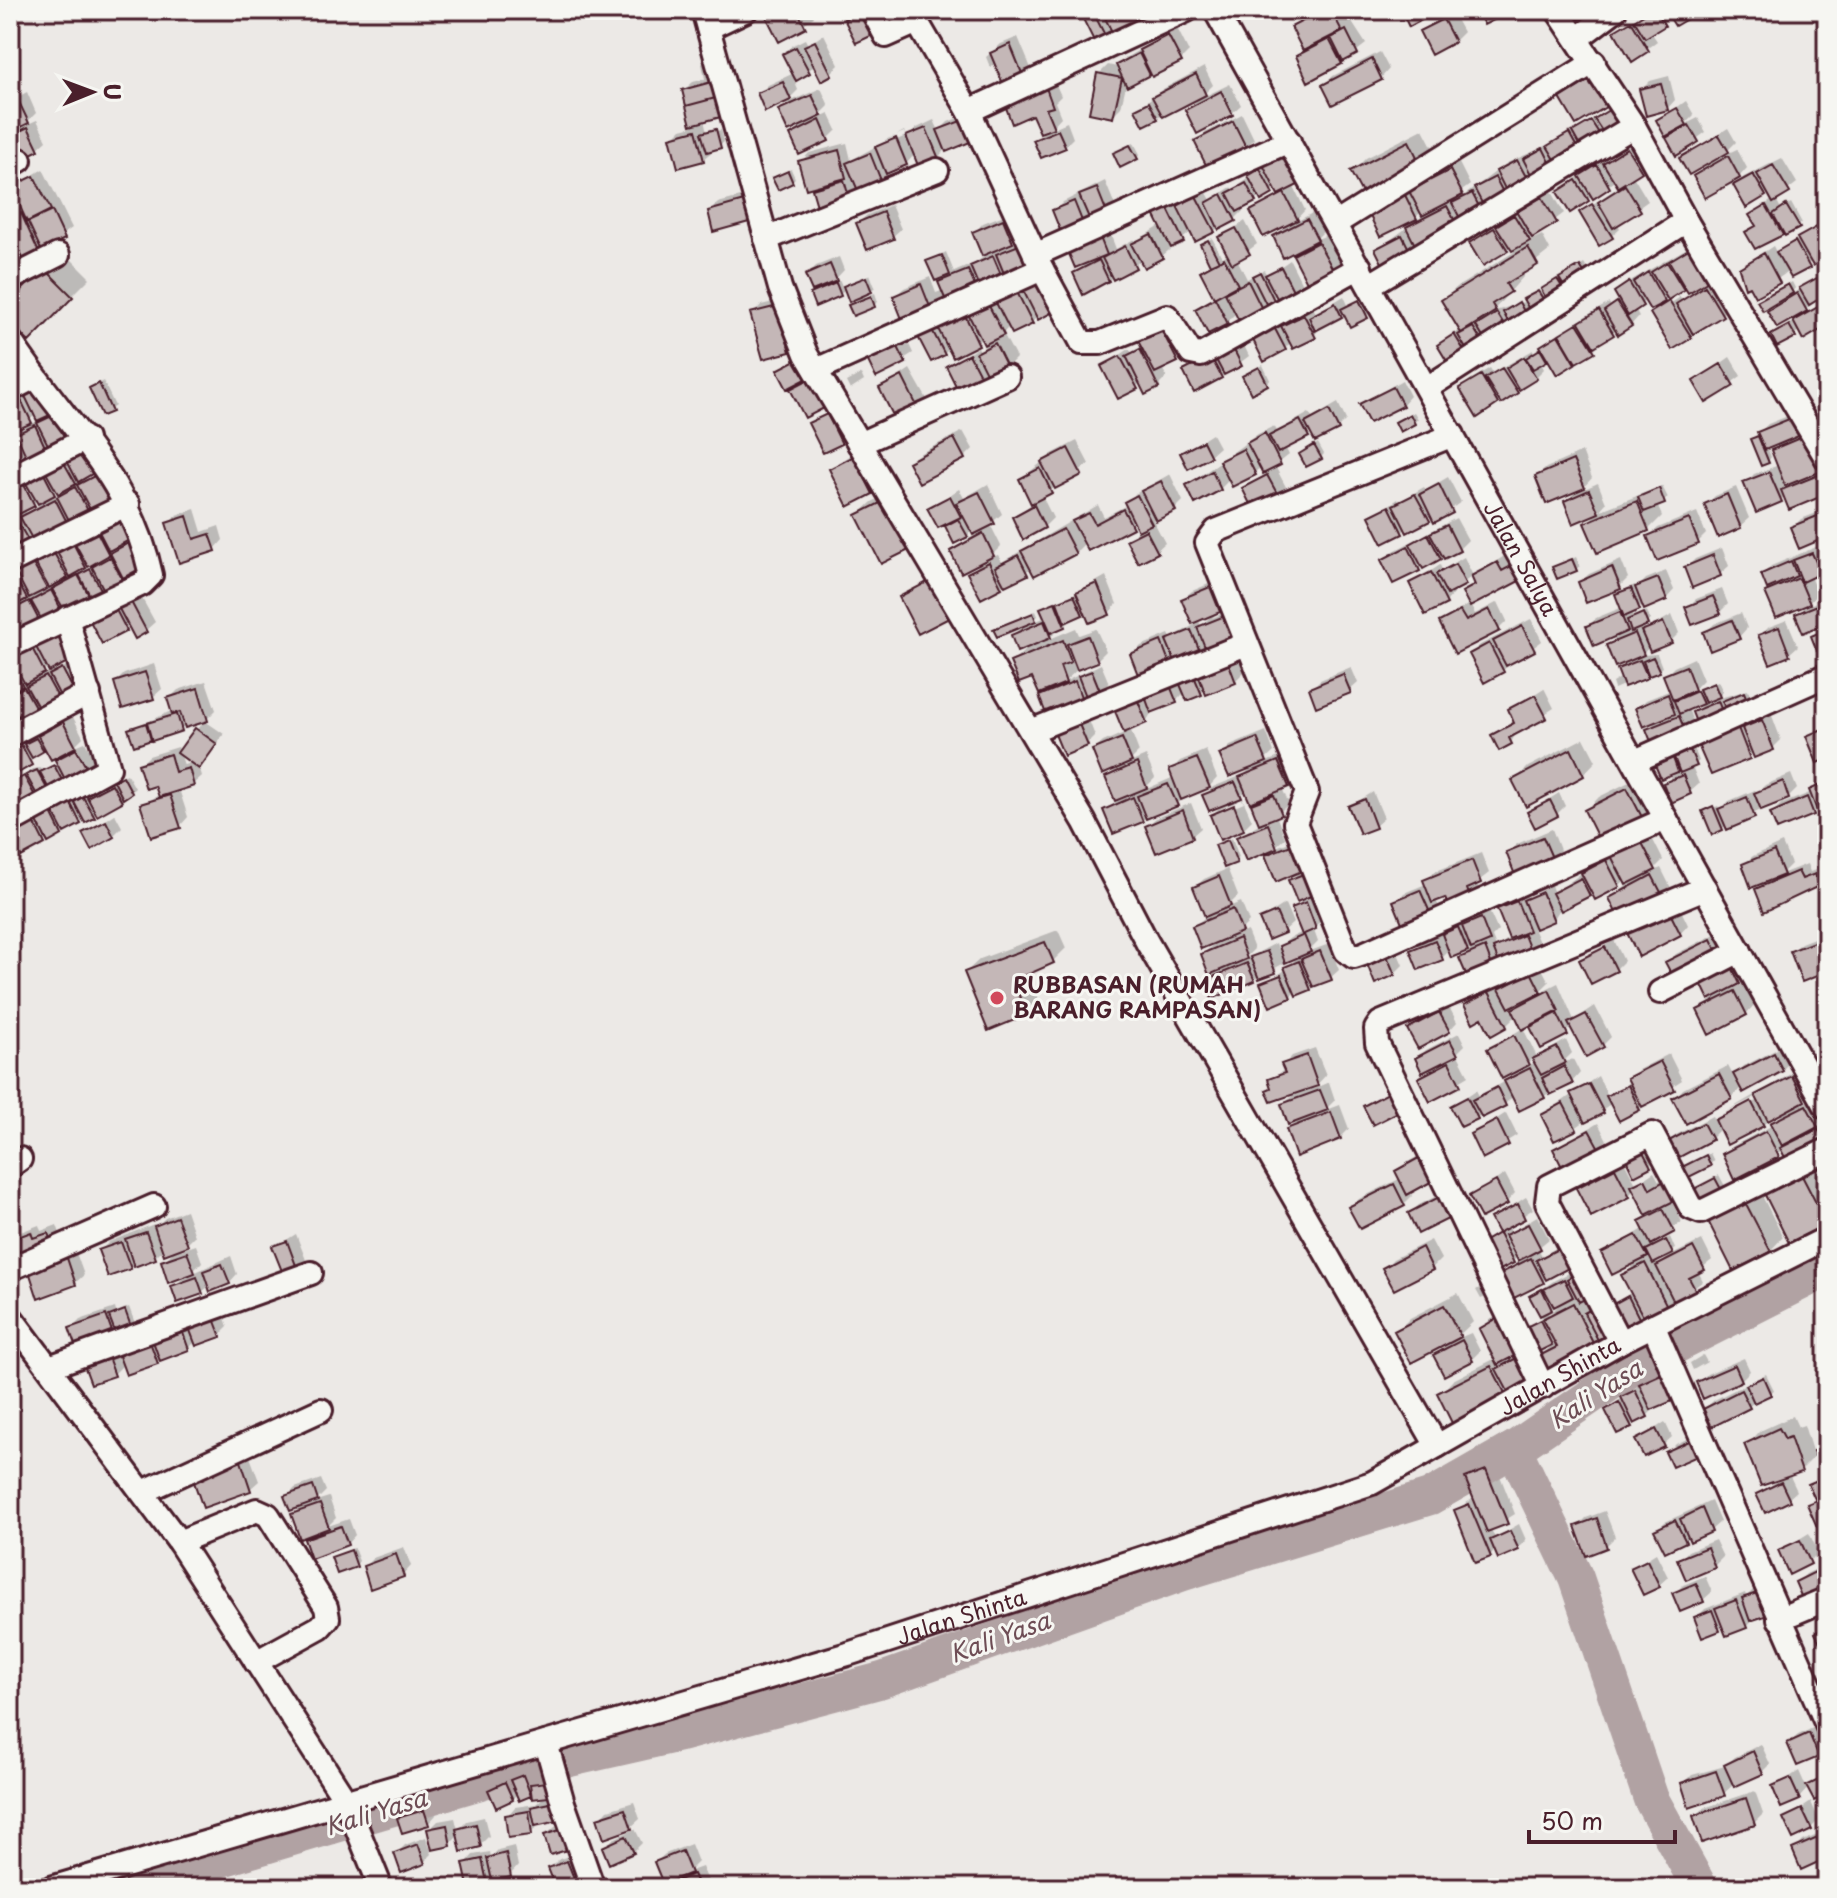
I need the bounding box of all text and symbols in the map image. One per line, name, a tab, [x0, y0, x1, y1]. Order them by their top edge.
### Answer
north arrow	[52, 52, 132, 132]
text: U	[97, 83, 130, 100]
street label: Jalan Salya	[1477, 494, 1568, 622]
place label: RUBBASAN (RUMAH BARANG RAMPASAN)	[1013, 967, 1261, 1025]
marker: RUBBASAN (RUMAH BARANG RAMPASAN)	[988, 989, 1006, 1007]
street label: Jalan Shinta	[1492, 1327, 1626, 1422]
water label: Kali Yasa	[1541, 1349, 1649, 1437]
street label: Jalan Shinta	[892, 1579, 1030, 1652]
water label: Kali Yasa	[944, 1601, 1056, 1671]
water label: Kali Yasa	[320, 1778, 432, 1844]
scale bar	[1529, 1794, 1675, 1844]
text: 50 m	[1541, 1802, 1603, 1838]

